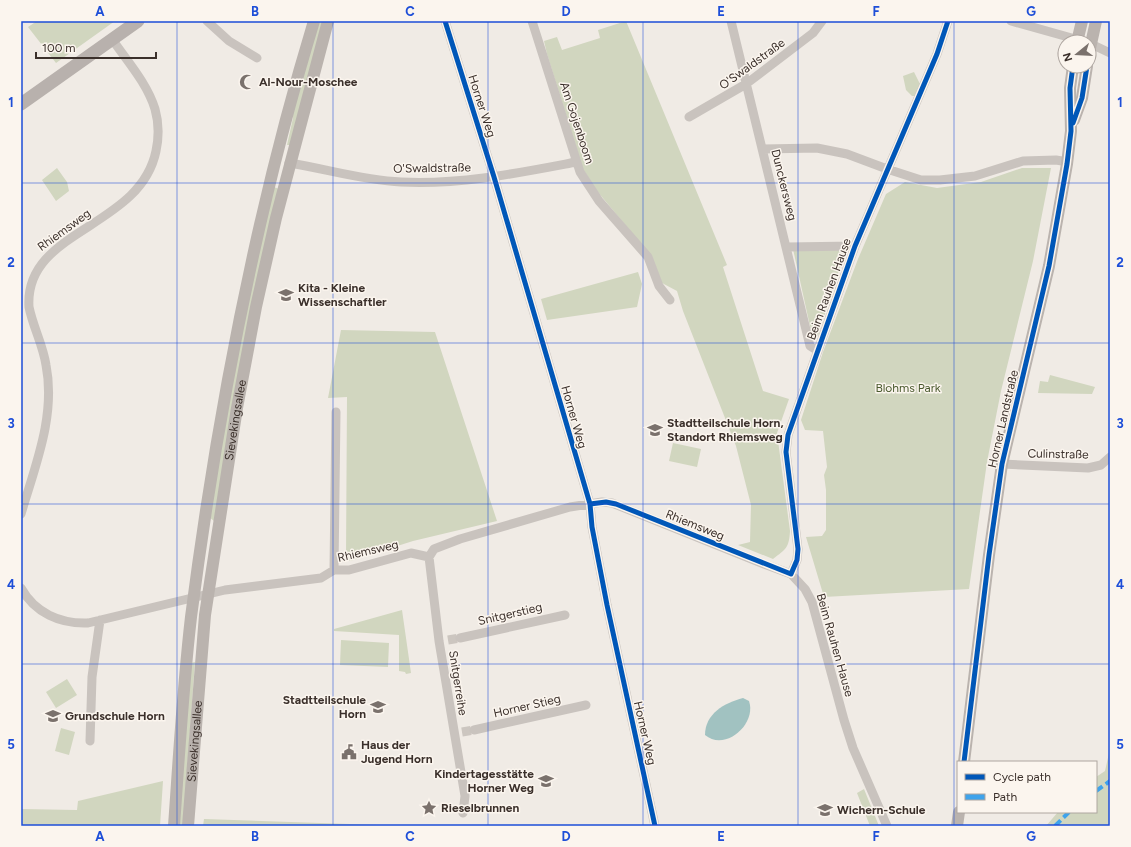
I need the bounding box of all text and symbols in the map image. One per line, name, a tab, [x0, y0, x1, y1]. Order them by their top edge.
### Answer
text: A	[95, 4, 105, 19]
text: B	[251, 4, 259, 19]
text: C	[405, 4, 415, 19]
text: D	[561, 4, 571, 19]
text: E	[717, 4, 725, 19]
text: F	[872, 4, 880, 19]
text: G	[1026, 4, 1036, 19]
scale bar	[36, 34, 156, 60]
north arrow	[1057, 34, 1097, 74]
street label: O'Swaldstraße	[716, 35, 788, 93]
text: 100 m	[42, 41, 76, 55]
text: N	[1060, 51, 1075, 63]
mosque icon: Al-Nour-Moschee	[238, 73, 256, 91]
street label: Horner Weg	[465, 73, 499, 139]
place label: Al-Nour-Moschee	[259, 75, 358, 89]
street label: Am Gojenboom	[557, 80, 597, 166]
text: 1	[8, 95, 14, 110]
text: 1	[1117, 95, 1123, 110]
street label: Dunckersweg	[768, 148, 800, 222]
street label: O'Swaldstraße	[393, 160, 471, 176]
street label: Rhiemsweg	[35, 206, 93, 254]
street label: Beim Rauhen Hause	[804, 236, 854, 342]
text: 2	[7, 255, 15, 270]
text: 2	[1116, 255, 1124, 270]
place label: Kita - Kleine Wissenschaftler	[298, 281, 387, 309]
school or university icon: Kita - Kleine Wissenschaftler	[277, 286, 295, 304]
street label: Horner Landstraße	[985, 368, 1021, 469]
street label: Sievekingsallee	[222, 378, 249, 461]
park label: Blohms Park	[875, 381, 941, 395]
street label: Horner Weg	[558, 384, 590, 450]
text: 3	[7, 416, 15, 431]
place label: Stadtteilschule Horn, Standort Rhiemsweg	[667, 416, 784, 444]
text: 3	[1116, 416, 1124, 431]
school or university icon: Stadtteilschule Horn, Standort Rhiemsweg	[646, 421, 664, 439]
street label: Culinstraße	[1027, 446, 1089, 462]
street label: Rhiemsweg	[664, 507, 726, 543]
street label: Rhiemsweg	[336, 537, 400, 565]
text: 4	[7, 577, 15, 592]
text: 4	[1116, 577, 1124, 592]
street label: Beim Rauhen Hause	[814, 592, 857, 699]
street label: Snitgerstieg	[477, 600, 543, 628]
street label: Snitgerreihe	[446, 649, 470, 717]
street label: Horner Stieg	[492, 691, 562, 721]
place label: Stadtteilschule Horn	[283, 693, 366, 721]
school or university icon: Stadtteilschule Horn	[369, 698, 387, 716]
street label: Sievekingsallee	[185, 700, 205, 783]
street label: Horner Weg	[631, 700, 659, 766]
school or university icon: Grundschule Horn	[44, 707, 62, 725]
place label: Grundschule Horn	[65, 709, 165, 723]
text: 5	[7, 737, 15, 752]
text: 5	[1116, 737, 1124, 752]
place label: Haus der Jugend Horn	[361, 738, 433, 766]
public building icon: Haus der Jugend Horn	[340, 743, 358, 761]
legend	[957, 761, 1097, 813]
place label: Kindertagesstätte Horner Weg	[434, 767, 534, 795]
text: Cycle path	[993, 770, 1051, 784]
school or university icon: Kindertagesstätte Horner Weg	[537, 772, 555, 790]
text: Path	[993, 790, 1017, 804]
place icon: Rieselbrunnen	[420, 799, 438, 817]
place label: Rieselbrunnen	[441, 801, 520, 815]
school or university icon: Wichern-Schule	[816, 801, 834, 819]
place label: Wichern-Schule	[837, 803, 926, 817]
text: A	[95, 829, 105, 844]
text: B	[251, 829, 259, 844]
text: C	[405, 829, 415, 844]
text: D	[561, 829, 571, 844]
text: E	[717, 829, 725, 844]
text: F	[872, 829, 880, 844]
text: G	[1026, 829, 1036, 844]

